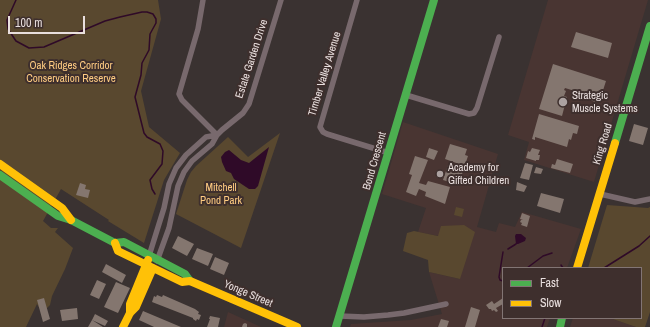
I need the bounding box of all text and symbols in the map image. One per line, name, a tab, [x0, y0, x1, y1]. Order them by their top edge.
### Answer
scale bar	[10, 8, 87, 34]
text: 100 m	[15, 15, 42, 31]
street label: Estate Garden Drive	[233, 18, 271, 100]
street label: Timber Valley Avenue	[306, 30, 344, 118]
park label: Oak Ridges Corridor Conservation Reserve	[26, 59, 116, 85]
place label: Strategic Muscle Systems	[572, 89, 638, 115]
marker: Strategic Muscle Systems	[557, 96, 569, 108]
street label: King Road	[590, 122, 616, 166]
street label: Bond Crescent	[360, 131, 390, 191]
place label: Academy for Gifted Children	[448, 161, 509, 187]
marker: Academy for Gifted Children	[435, 169, 445, 179]
park label: Mitchell Pond Park	[200, 181, 242, 207]
legend	[502, 267, 642, 319]
text: Fast	[540, 275, 559, 291]
street label: Yonge Street	[222, 278, 274, 310]
text: Slow	[540, 295, 561, 311]

